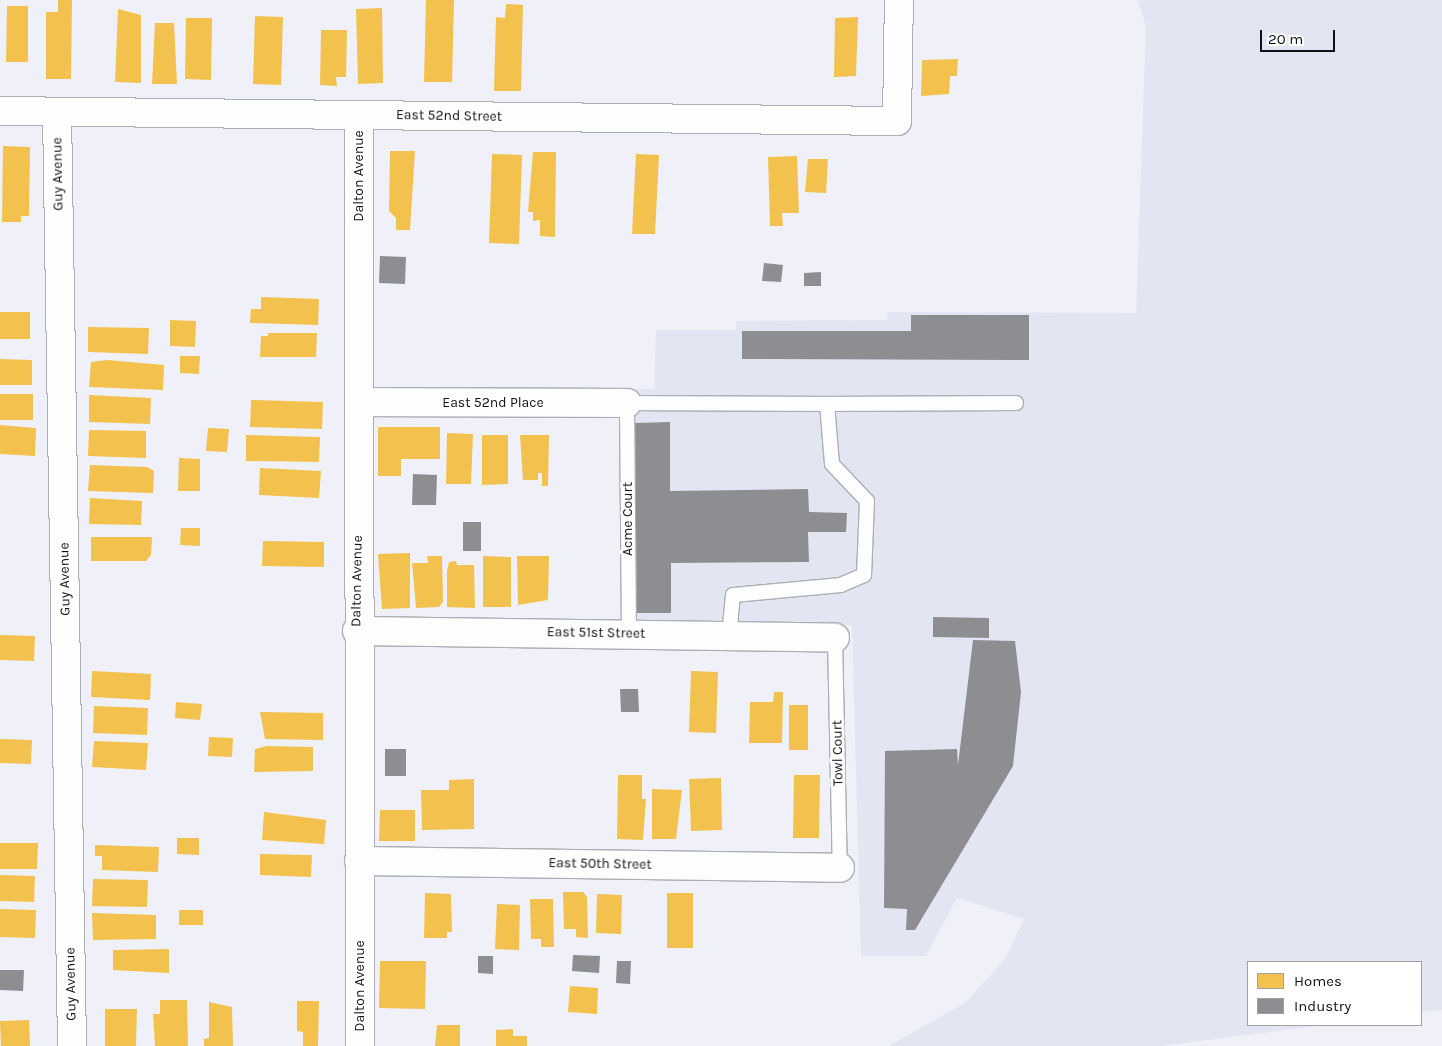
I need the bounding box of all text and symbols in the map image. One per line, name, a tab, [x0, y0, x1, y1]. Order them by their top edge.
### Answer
scale bar	[1262, 20, 1337, 52]
text: 20 m	[1268, 30, 1303, 48]
street label: East 52nd Street	[396, 107, 502, 125]
street label: Dalton Avenue	[351, 130, 367, 222]
street label: Guy Avenue	[49, 137, 67, 211]
street label: East 52nd Place	[442, 395, 544, 411]
street label: Acme Court	[620, 482, 636, 556]
street label: Dalton Avenue	[348, 535, 366, 627]
street label: Guy Avenue	[56, 542, 74, 616]
street label: East 51st Street	[547, 624, 645, 642]
street label: Towl Court	[829, 720, 847, 786]
street label: East 50th Street	[548, 855, 652, 873]
street label: Dalton Avenue	[352, 940, 368, 1032]
street label: Guy Avenue	[62, 947, 80, 1021]
legend	[1247, 961, 1422, 1026]
text: Homes	[1294, 972, 1342, 990]
text: Industry	[1294, 997, 1351, 1015]

